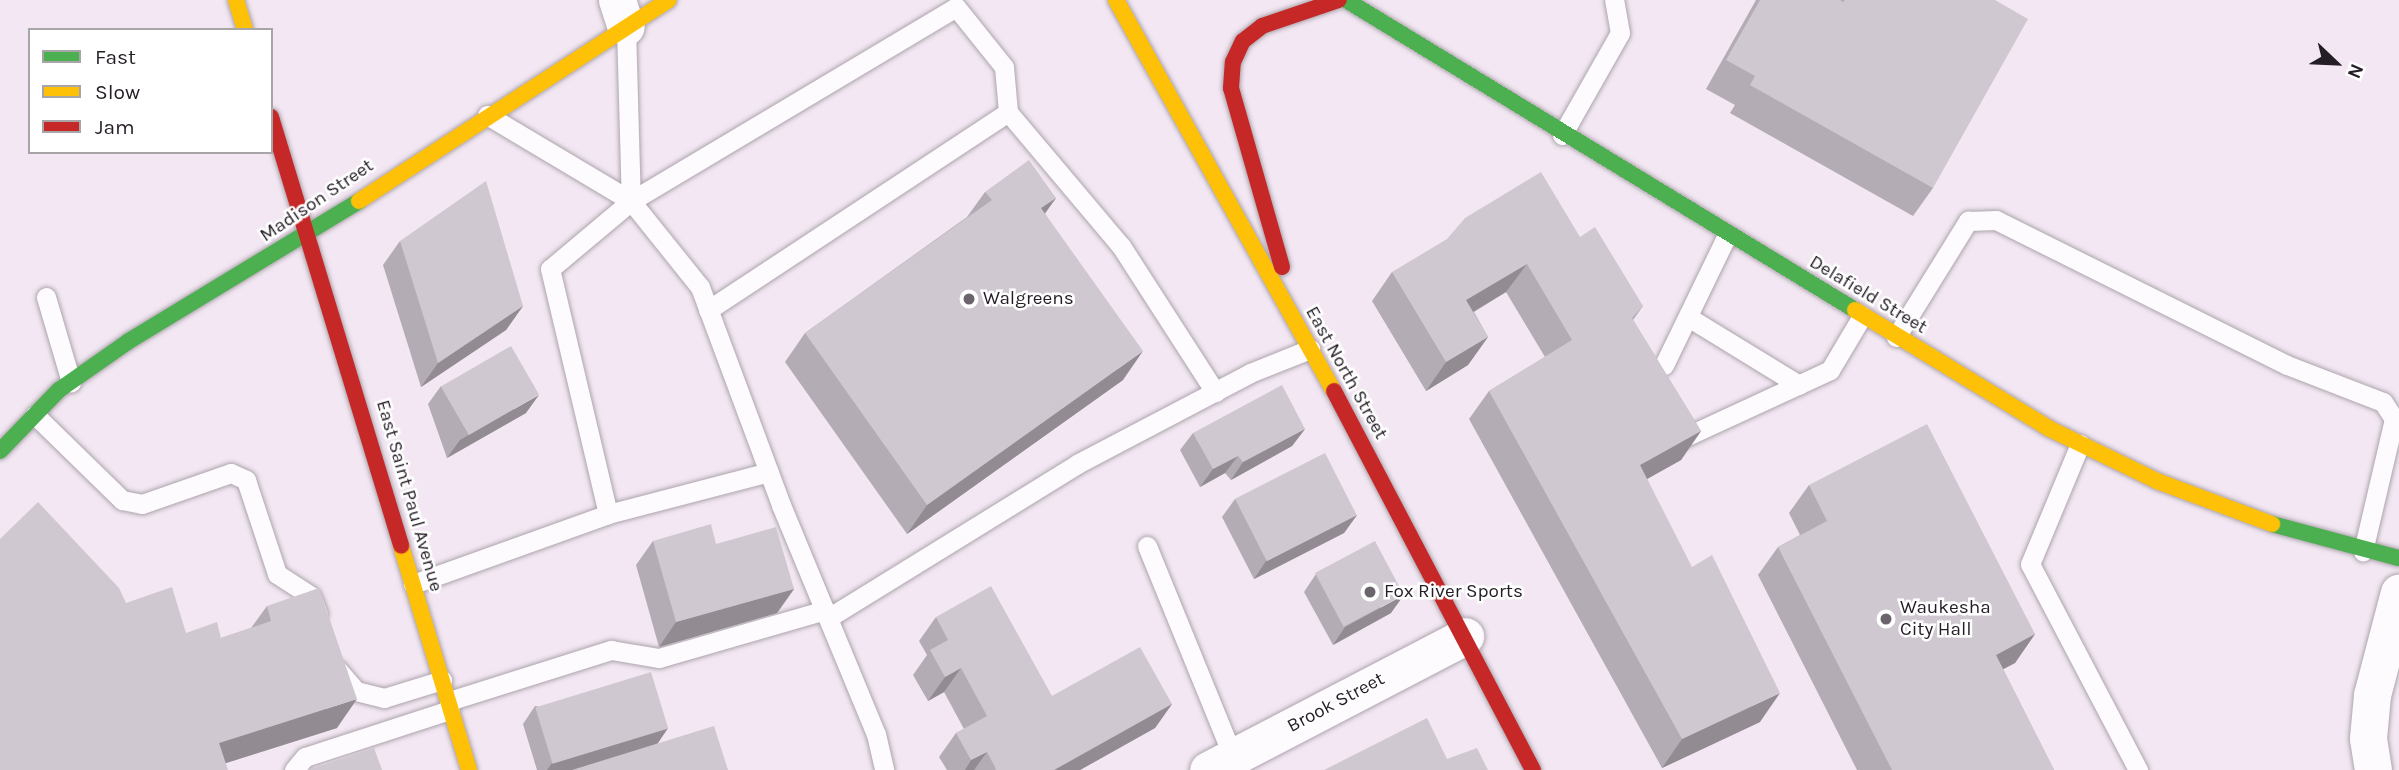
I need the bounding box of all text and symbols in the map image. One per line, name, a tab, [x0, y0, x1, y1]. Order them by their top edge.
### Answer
legend	[28, 28, 273, 154]
north arrow	[2301, 28, 2371, 98]
text: Fast	[95, 45, 136, 69]
text: N	[2343, 61, 2368, 82]
text: Slow	[95, 80, 140, 104]
text: Jam	[95, 115, 135, 139]
street label: Madison Street	[256, 155, 378, 247]
street label: Delafield Street	[1805, 251, 1931, 339]
place label: Walgreens	[983, 288, 1074, 310]
marker: Walgreens	[961, 291, 977, 307]
street label: East North Street	[1300, 303, 1392, 443]
street label: East Saint Paul Avenue	[371, 398, 447, 594]
place label: Fox River Sports	[1384, 581, 1523, 603]
marker: Fox River Sports	[1362, 584, 1378, 600]
place label: Waukesha City Hall	[1900, 597, 1991, 641]
marker: Waukesha City Hall	[1878, 611, 1894, 627]
street label: Brook Street	[1283, 668, 1389, 738]

